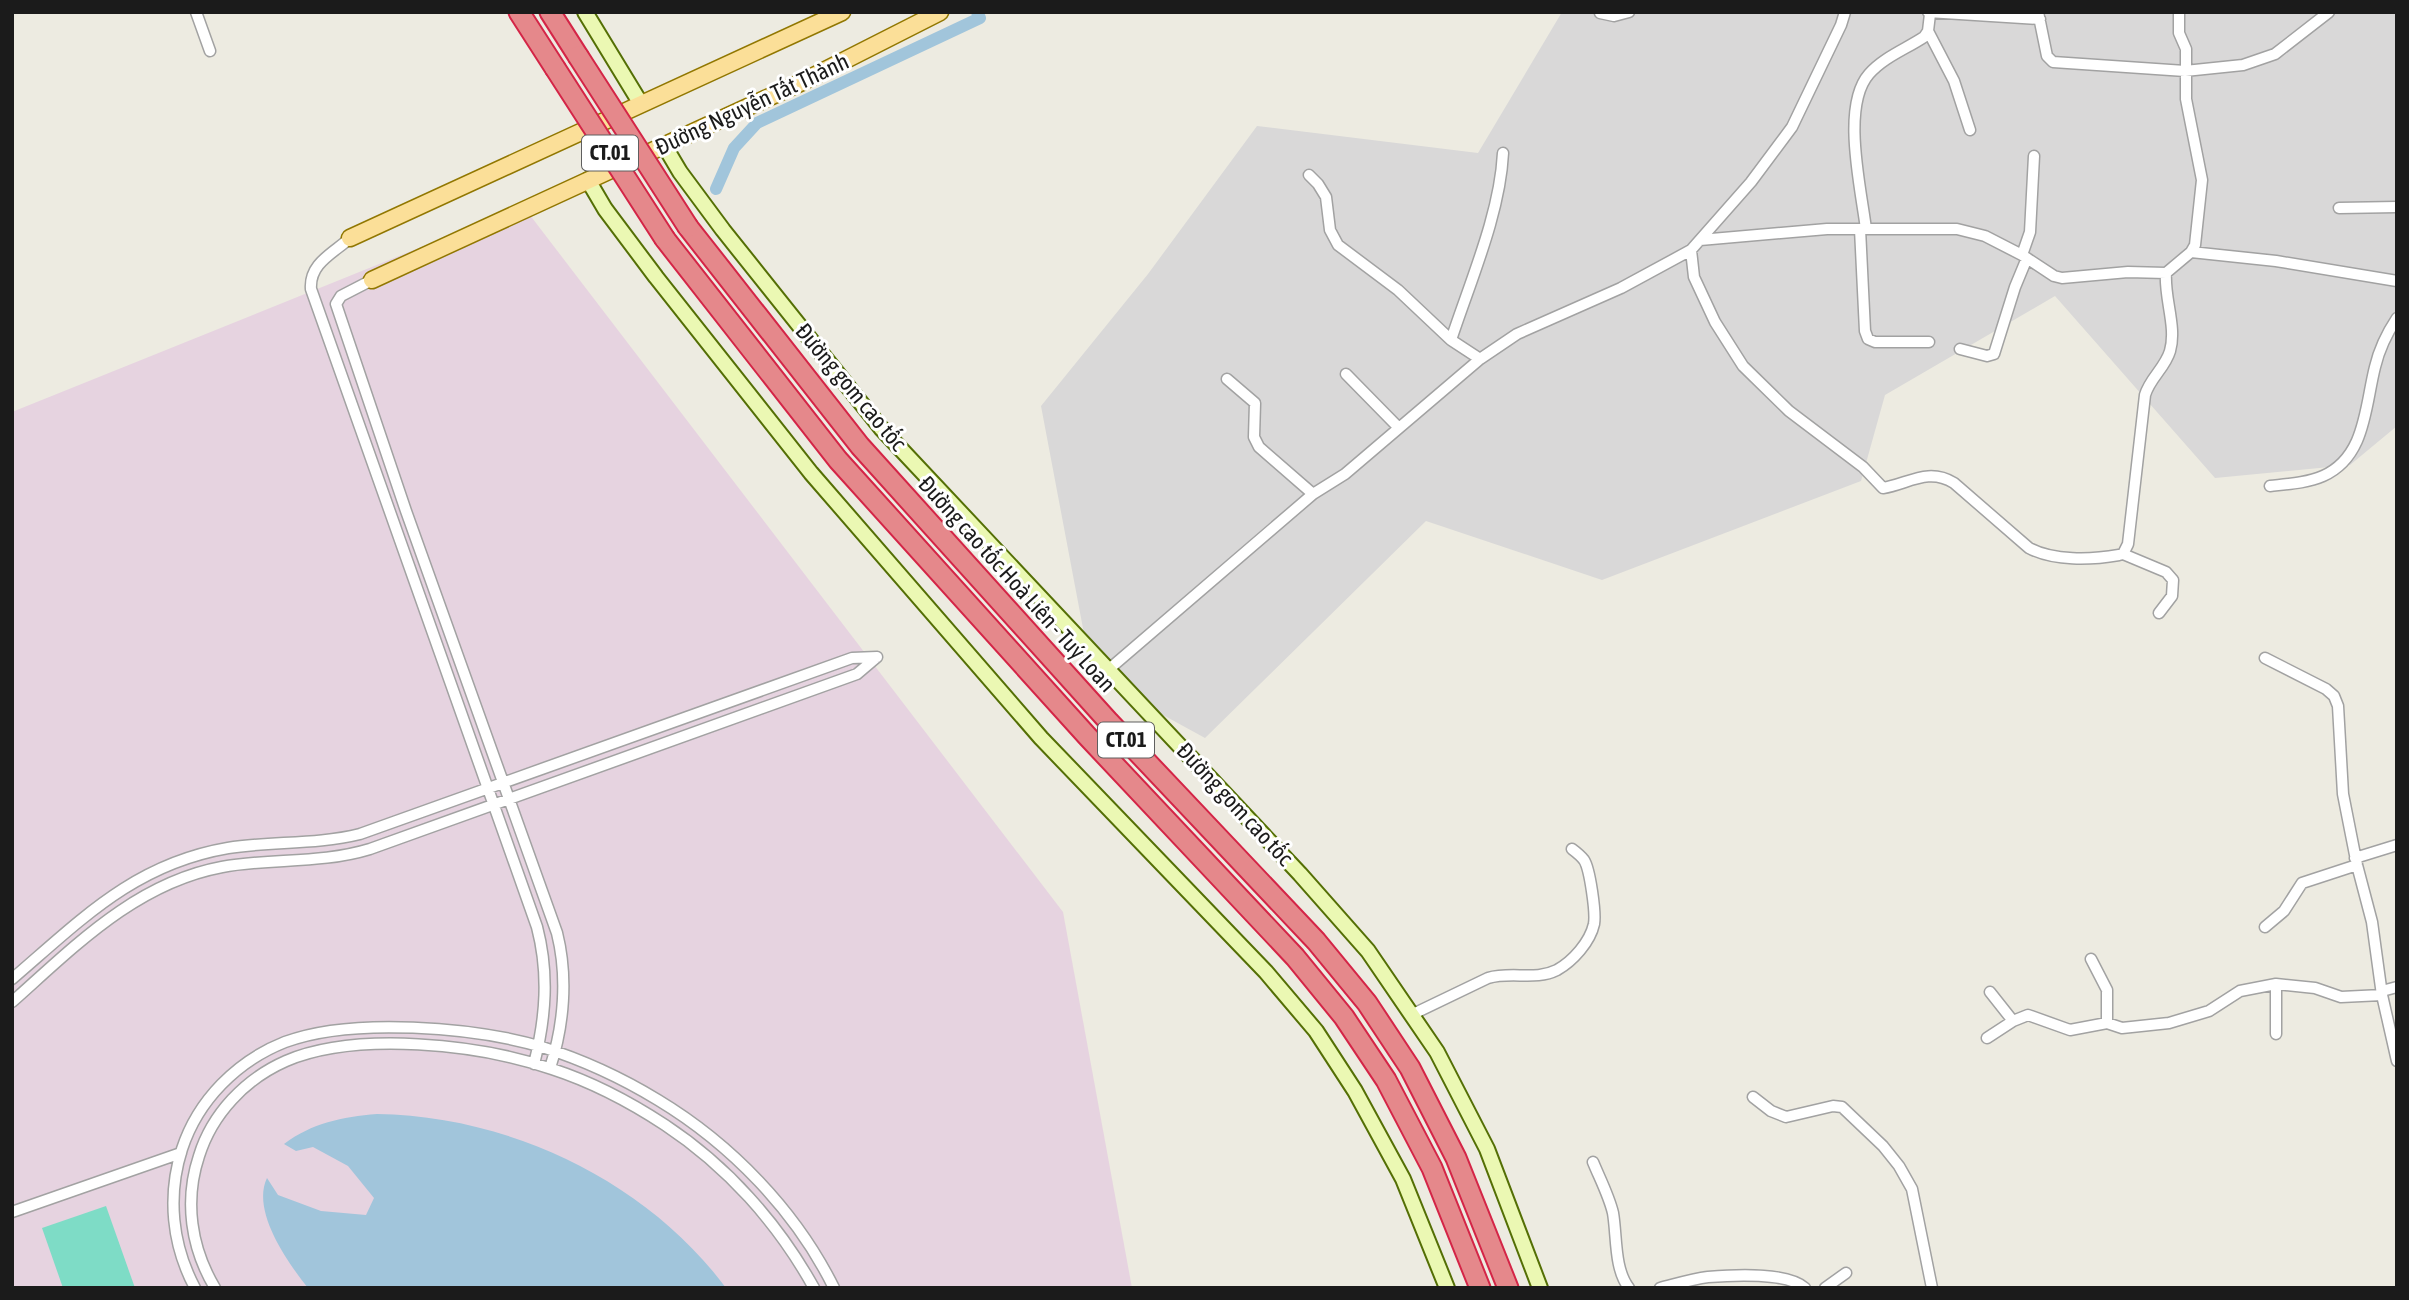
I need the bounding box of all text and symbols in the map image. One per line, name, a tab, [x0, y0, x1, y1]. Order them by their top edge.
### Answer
street label: Đường Nguyễn Tất Thành	[651, 48, 853, 160]
road number: CT.01	[582, 136, 638, 170]
street label: Đường gom cao tốc	[790, 318, 912, 456]
street label: Đường cao tốc Hoà Liên - Tuý Loan	[913, 471, 1121, 697]
road number: CT.01	[1098, 722, 1154, 758]
street label: Đường gom cao tốc	[1172, 737, 1299, 871]

